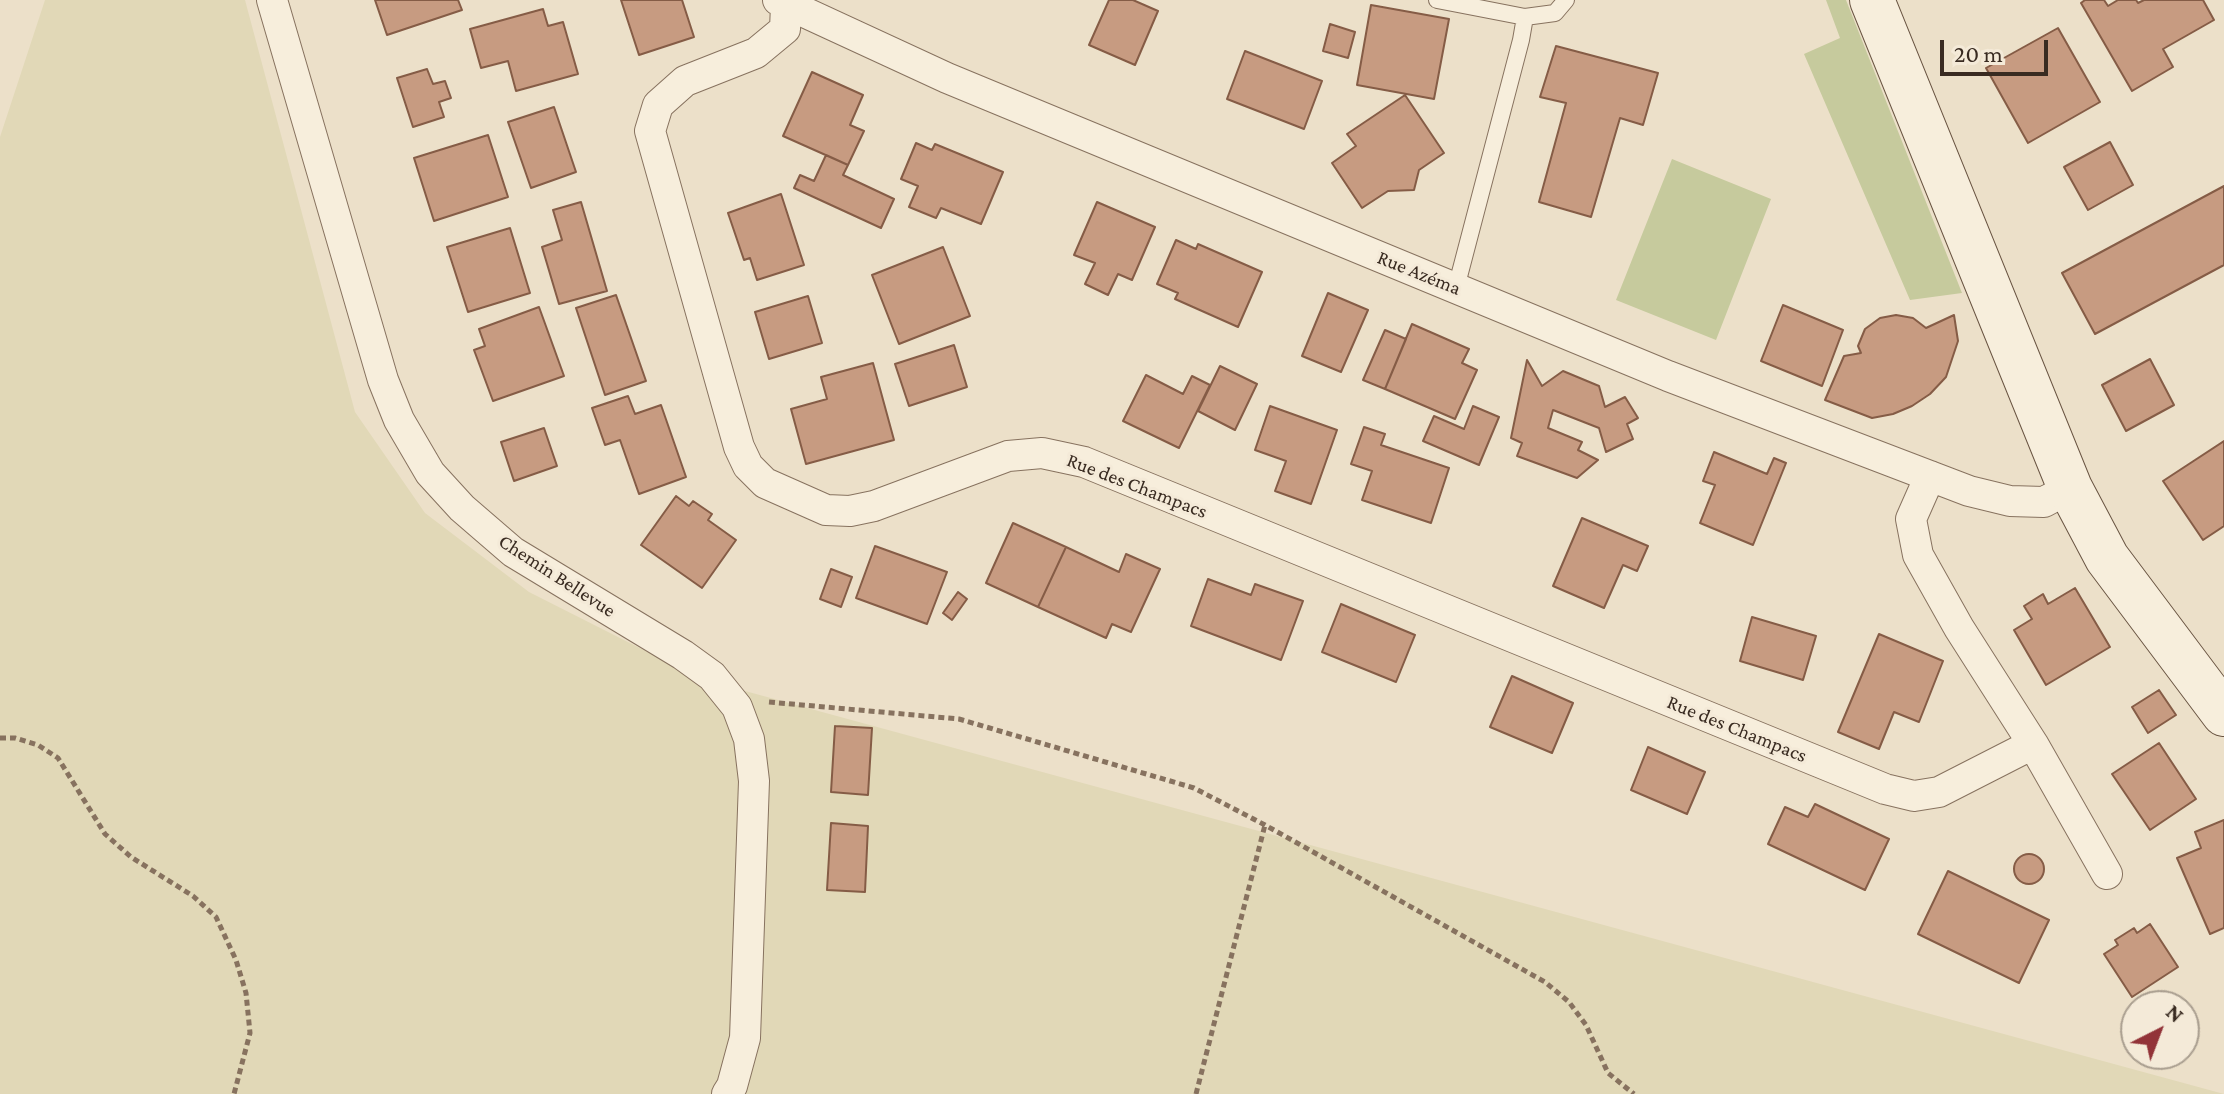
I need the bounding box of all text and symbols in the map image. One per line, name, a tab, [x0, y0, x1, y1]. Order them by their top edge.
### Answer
scale bar	[1944, 24, 2052, 74]
text: 20 m	[1954, 40, 2003, 67]
street label: Rue Azéma	[1374, 245, 1464, 301]
street label: Rue des Champacs	[1063, 448, 1211, 524]
street label: Chemin Bellevue	[494, 529, 620, 623]
street label: Rue des Champacs	[1664, 690, 1810, 768]
north arrow	[2120, 990, 2200, 1070]
text: N	[2161, 999, 2189, 1028]

